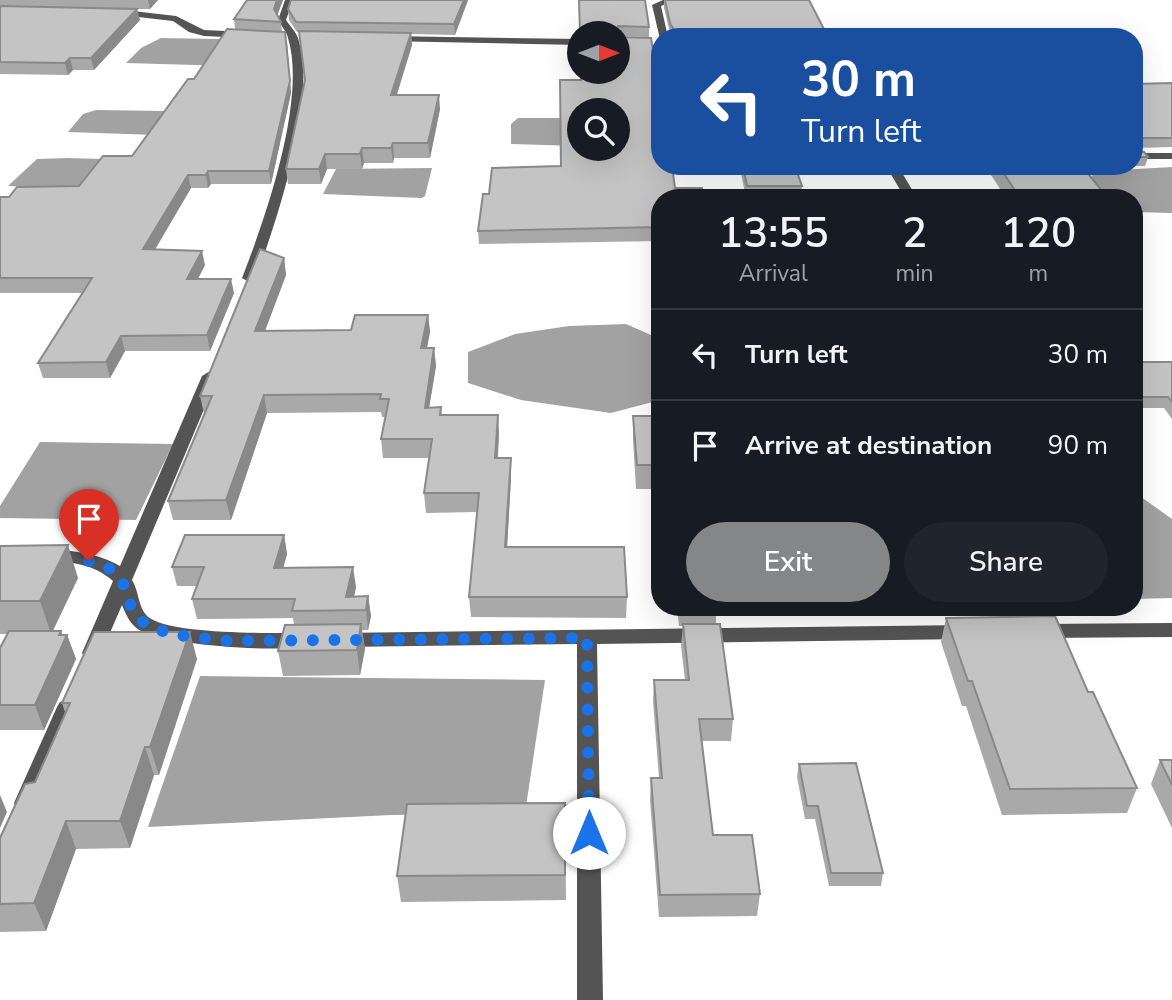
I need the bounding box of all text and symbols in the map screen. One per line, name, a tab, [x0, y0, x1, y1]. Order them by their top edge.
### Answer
north arrow	[567, 21, 630, 84]
map controls	[567, 21, 630, 161]
text: 30 m	[801, 46, 916, 113]
icon: left	[686, 56, 777, 147]
button: search	[567, 98, 630, 161]
text: Turn left	[801, 110, 921, 153]
text: 13:55	[718, 205, 829, 262]
text: 2	[902, 205, 927, 262]
text: 120	[1000, 205, 1076, 262]
text: Arrival	[739, 258, 808, 289]
text: min	[896, 258, 934, 289]
text: m	[1028, 258, 1048, 289]
icon: left	[686, 336, 724, 374]
text: Turn left	[745, 337, 848, 372]
text: 30 m	[1048, 337, 1108, 372]
icon: arrive	[686, 427, 724, 465]
text: Arrive at destination	[745, 428, 992, 463]
text: 90 m	[1048, 428, 1108, 463]
pin	[59, 489, 119, 561]
icon: arrive	[70, 500, 108, 538]
button: Exit	[686, 522, 890, 602]
button: Share	[904, 522, 1108, 602]
position arrow	[552, 796, 626, 870]

